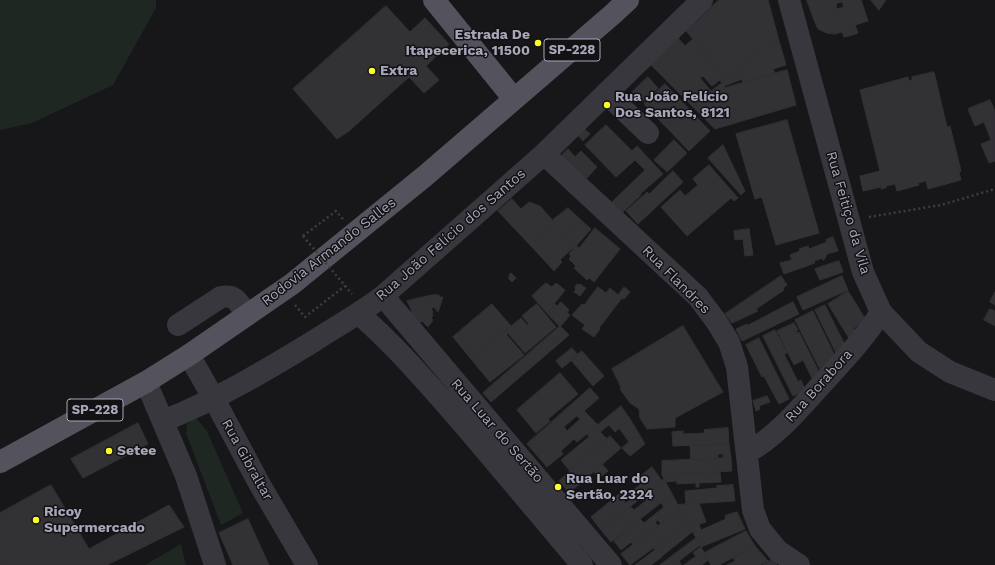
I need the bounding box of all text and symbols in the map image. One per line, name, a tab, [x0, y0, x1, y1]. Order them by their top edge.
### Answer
place label: Estrada De Itapecerica, 11500	[406, 27, 530, 60]
marker: Estrada De Itapecerica, 11500	[533, 38, 543, 48]
road number: SP-228	[544, 39, 600, 61]
place label: Extra	[380, 63, 417, 79]
marker: Extra	[367, 66, 377, 76]
place label: Rua João Felício Dos Santos, 8121	[615, 89, 730, 122]
marker: Rua João Felício Dos Santos, 8121	[602, 100, 612, 110]
street label: Rua Feitiço da Vila	[822, 150, 874, 276]
street label: Rua João Felício dos Santos	[373, 165, 529, 305]
street label: Rodovia Armando Salles	[258, 194, 400, 310]
street label: Rua Flandres	[638, 242, 714, 318]
street label: Rua Borabora	[782, 346, 856, 426]
street label: Rua Luar do Sertão	[447, 376, 547, 486]
road number: SP-228	[67, 399, 123, 421]
street label: Rua Gibraltar	[218, 417, 276, 503]
place label: Setee	[117, 443, 156, 459]
marker: Setee	[104, 446, 114, 456]
place label: Rua Luar do Sertão, 2324	[566, 471, 653, 504]
marker: Rua Luar do Sertão, 2324	[553, 482, 563, 492]
place label: Ricoy Supermercado	[44, 504, 145, 536]
marker: Ricoy Supermercado	[31, 515, 41, 525]

